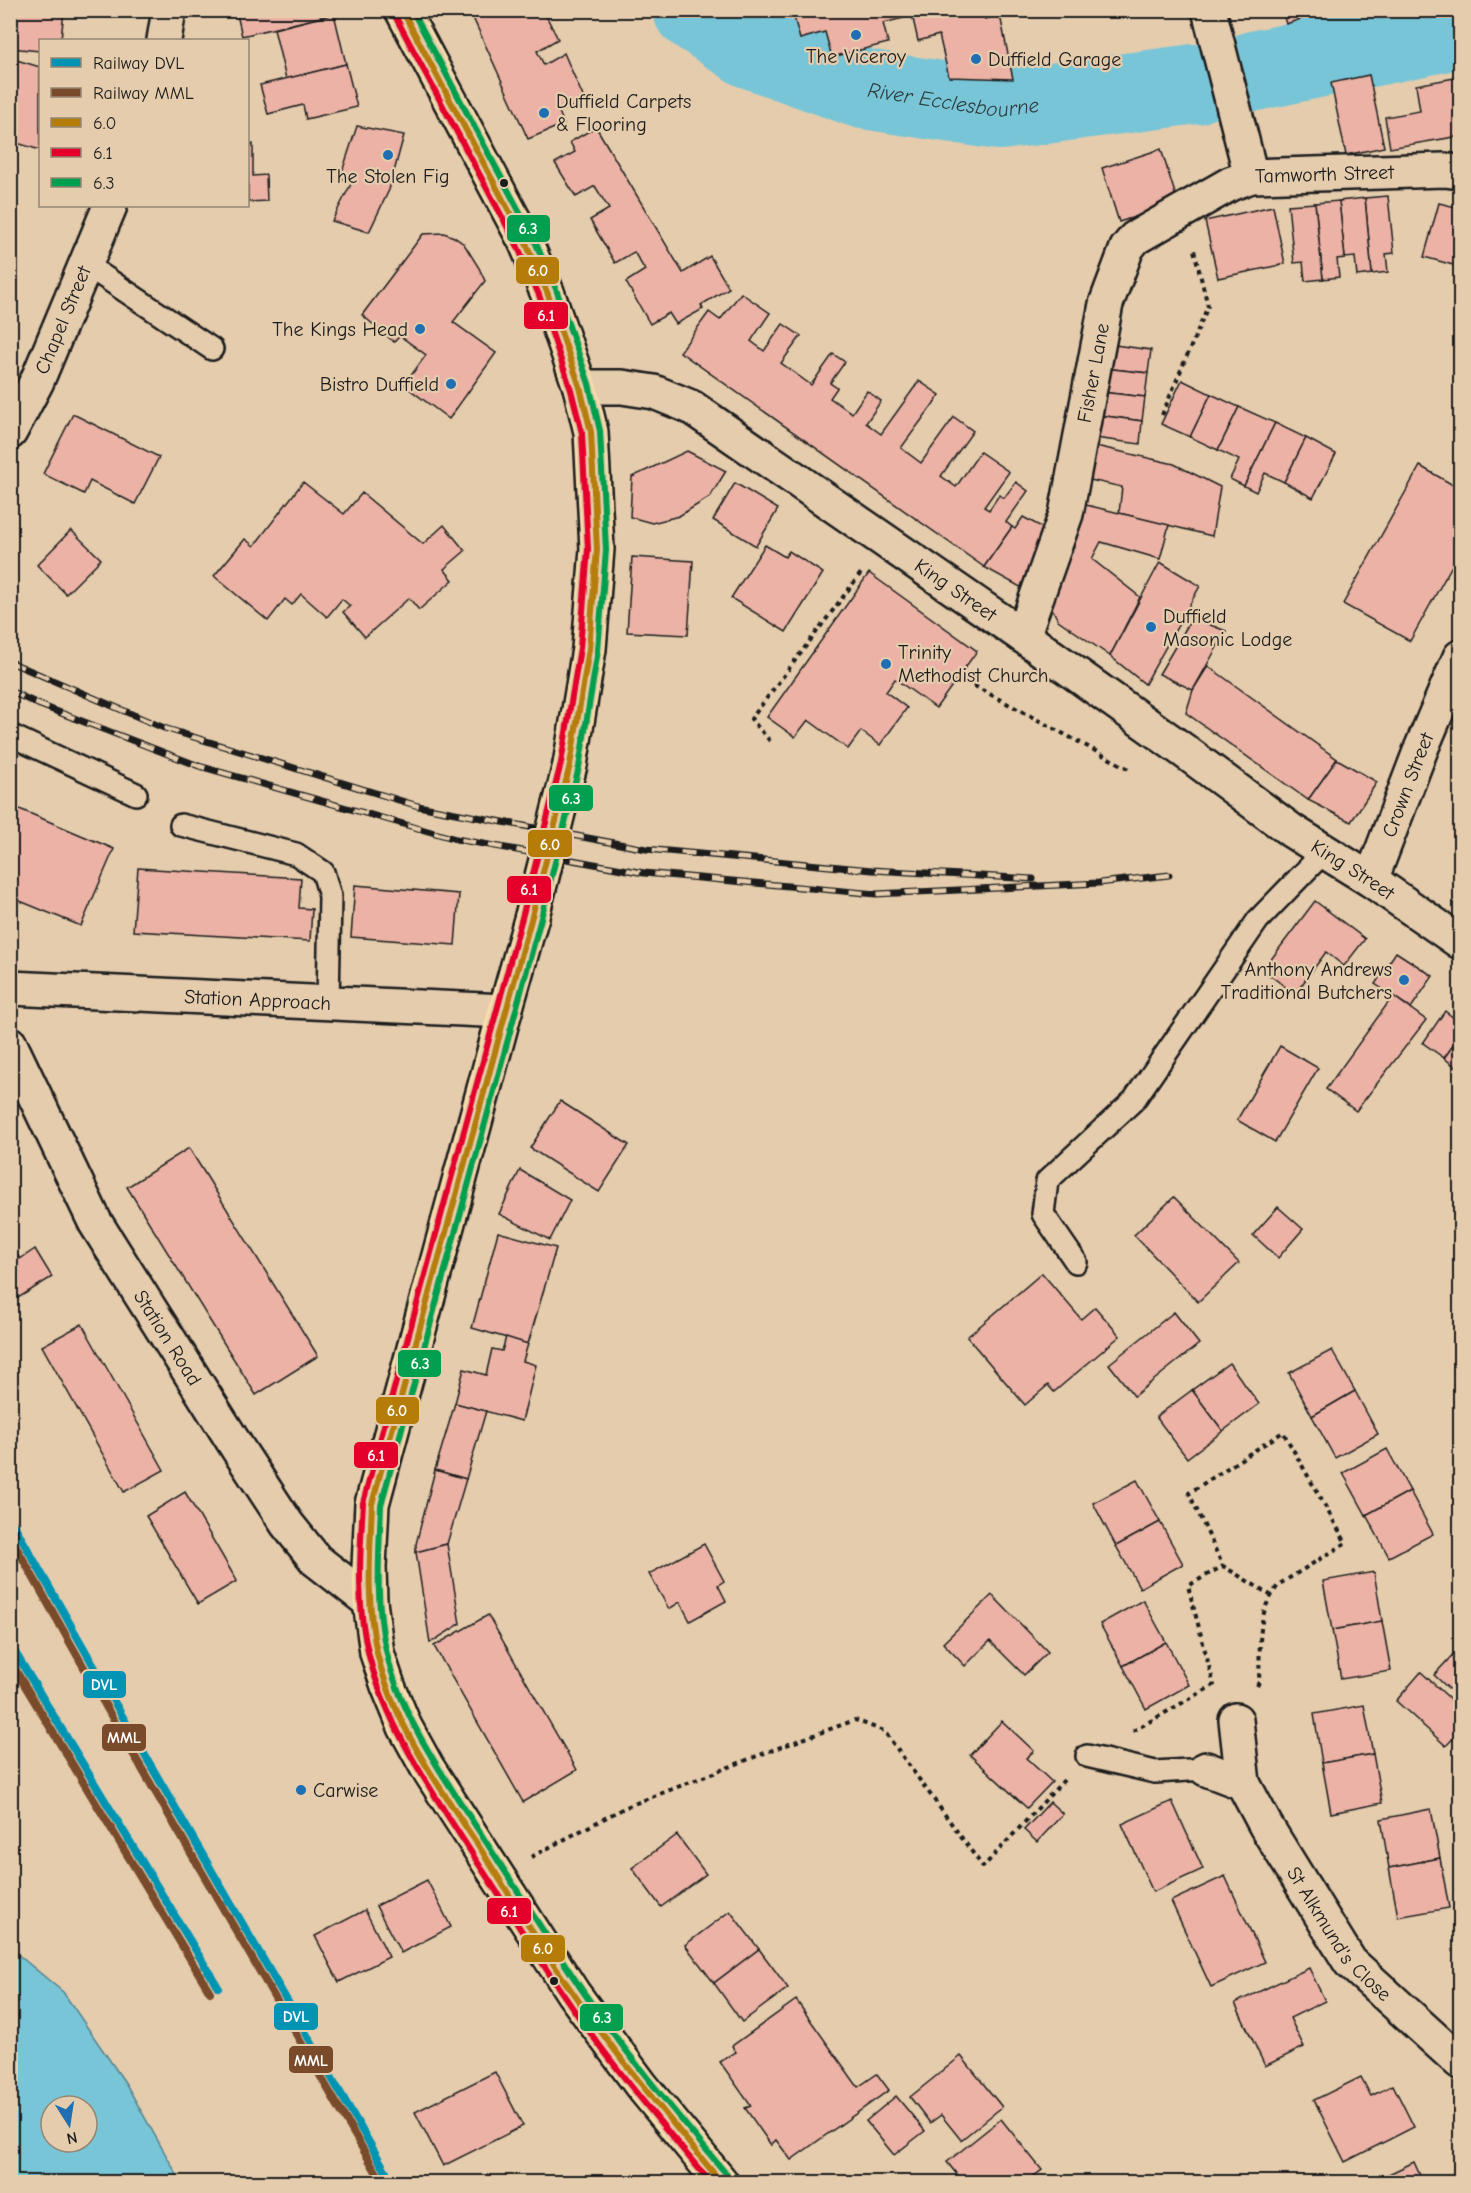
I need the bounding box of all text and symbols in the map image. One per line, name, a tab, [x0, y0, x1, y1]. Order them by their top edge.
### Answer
marker: The Viceroy	[849, 28, 863, 42]
legend	[39, 39, 249, 207]
place label: The Viceroy	[806, 45, 906, 68]
place label: Duffield Garage	[988, 48, 1121, 71]
marker: Duffield Garage	[969, 52, 983, 66]
text: Railway DVL	[93, 53, 184, 74]
water label: River Ecclesbourne	[866, 78, 1041, 122]
text: Railway MML	[93, 83, 194, 104]
place label: Duffield Carpets & Flooring	[556, 90, 691, 136]
marker: Duffield Carpets & Flooring	[537, 106, 551, 120]
text: 6.0	[93, 113, 116, 134]
text: 6.1	[93, 143, 113, 164]
marker: The Stolen Fig	[381, 148, 395, 162]
street label: Tamworth Street	[1255, 160, 1396, 187]
place label: The Stolen Fig	[326, 165, 450, 188]
text: 6.3	[93, 173, 115, 194]
unlabelled marker	[498, 177, 510, 189]
line badge: 6.3	[506, 214, 551, 243]
text: 6.3	[518, 220, 538, 238]
line badge: 6.0	[515, 256, 560, 285]
street label: Chapel Street	[30, 261, 96, 377]
text: 6.0	[528, 262, 548, 280]
line badge: 6.1	[523, 301, 569, 330]
text: 6.1	[537, 307, 555, 325]
place label: The Kings Head	[272, 318, 408, 341]
street label: Fisher Lane	[1072, 321, 1114, 425]
marker: The Kings Head	[413, 322, 427, 336]
place label: Bistro Duffield	[320, 373, 439, 396]
marker: Bistro Duffield	[444, 377, 458, 391]
street label: King Street	[910, 553, 1002, 627]
place label: Duffield Masonic Lodge	[1163, 605, 1292, 651]
marker: Duffield Masonic Lodge	[1144, 620, 1158, 634]
place label: Trinity Methodist Church	[898, 641, 1049, 687]
marker: Trinity Methodist Church	[879, 657, 893, 671]
street label: Crown Street	[1377, 728, 1439, 840]
line badge: 6.3	[548, 784, 594, 812]
text: 6.3	[561, 790, 581, 808]
line badge: 6.0	[527, 829, 573, 858]
street label: King Street	[1307, 834, 1400, 905]
text: 6.0	[540, 836, 560, 854]
line badge: 6.1	[506, 875, 552, 904]
text: 6.1	[520, 881, 538, 899]
place label: Anthony Andrews Traditional Butchers	[1221, 958, 1392, 1004]
marker: Anthony Andrews Traditional Butchers	[1397, 973, 1411, 987]
street label: Station Approach	[184, 985, 332, 1014]
street label: Station Road	[129, 1286, 206, 1390]
line badge: 6.3	[397, 1349, 442, 1378]
text: 6.3	[410, 1355, 430, 1373]
line badge: 6.0	[375, 1396, 420, 1425]
text: 6.0	[387, 1402, 407, 1420]
line badge: 6.1	[353, 1441, 399, 1469]
text: 6.1	[367, 1447, 385, 1465]
line badge: DVL	[82, 1670, 127, 1699]
text: DVL	[91, 1676, 117, 1694]
line badge: MML	[101, 1723, 147, 1752]
text: MML	[107, 1729, 141, 1747]
place label: Carwise	[313, 1779, 378, 1802]
marker: Carwise	[294, 1783, 308, 1797]
street label: St Alkmund's Close	[1282, 1862, 1396, 2005]
line badge: 6.1	[486, 1897, 532, 1925]
text: 6.1	[500, 1903, 518, 1921]
line badge: 6.0	[520, 1934, 566, 1963]
text: 6.0	[533, 1940, 553, 1958]
unlabelled marker	[548, 1975, 560, 1987]
line badge: DVL	[273, 2002, 319, 2031]
line badge: 6.3	[579, 2003, 624, 2032]
text: DVL	[283, 2008, 309, 2026]
text: 6.3	[592, 2009, 612, 2027]
line badge: MML	[288, 2045, 334, 2074]
text: MML	[294, 2052, 328, 2070]
north arrow	[39, 2094, 99, 2154]
text: N	[65, 2128, 79, 2148]

